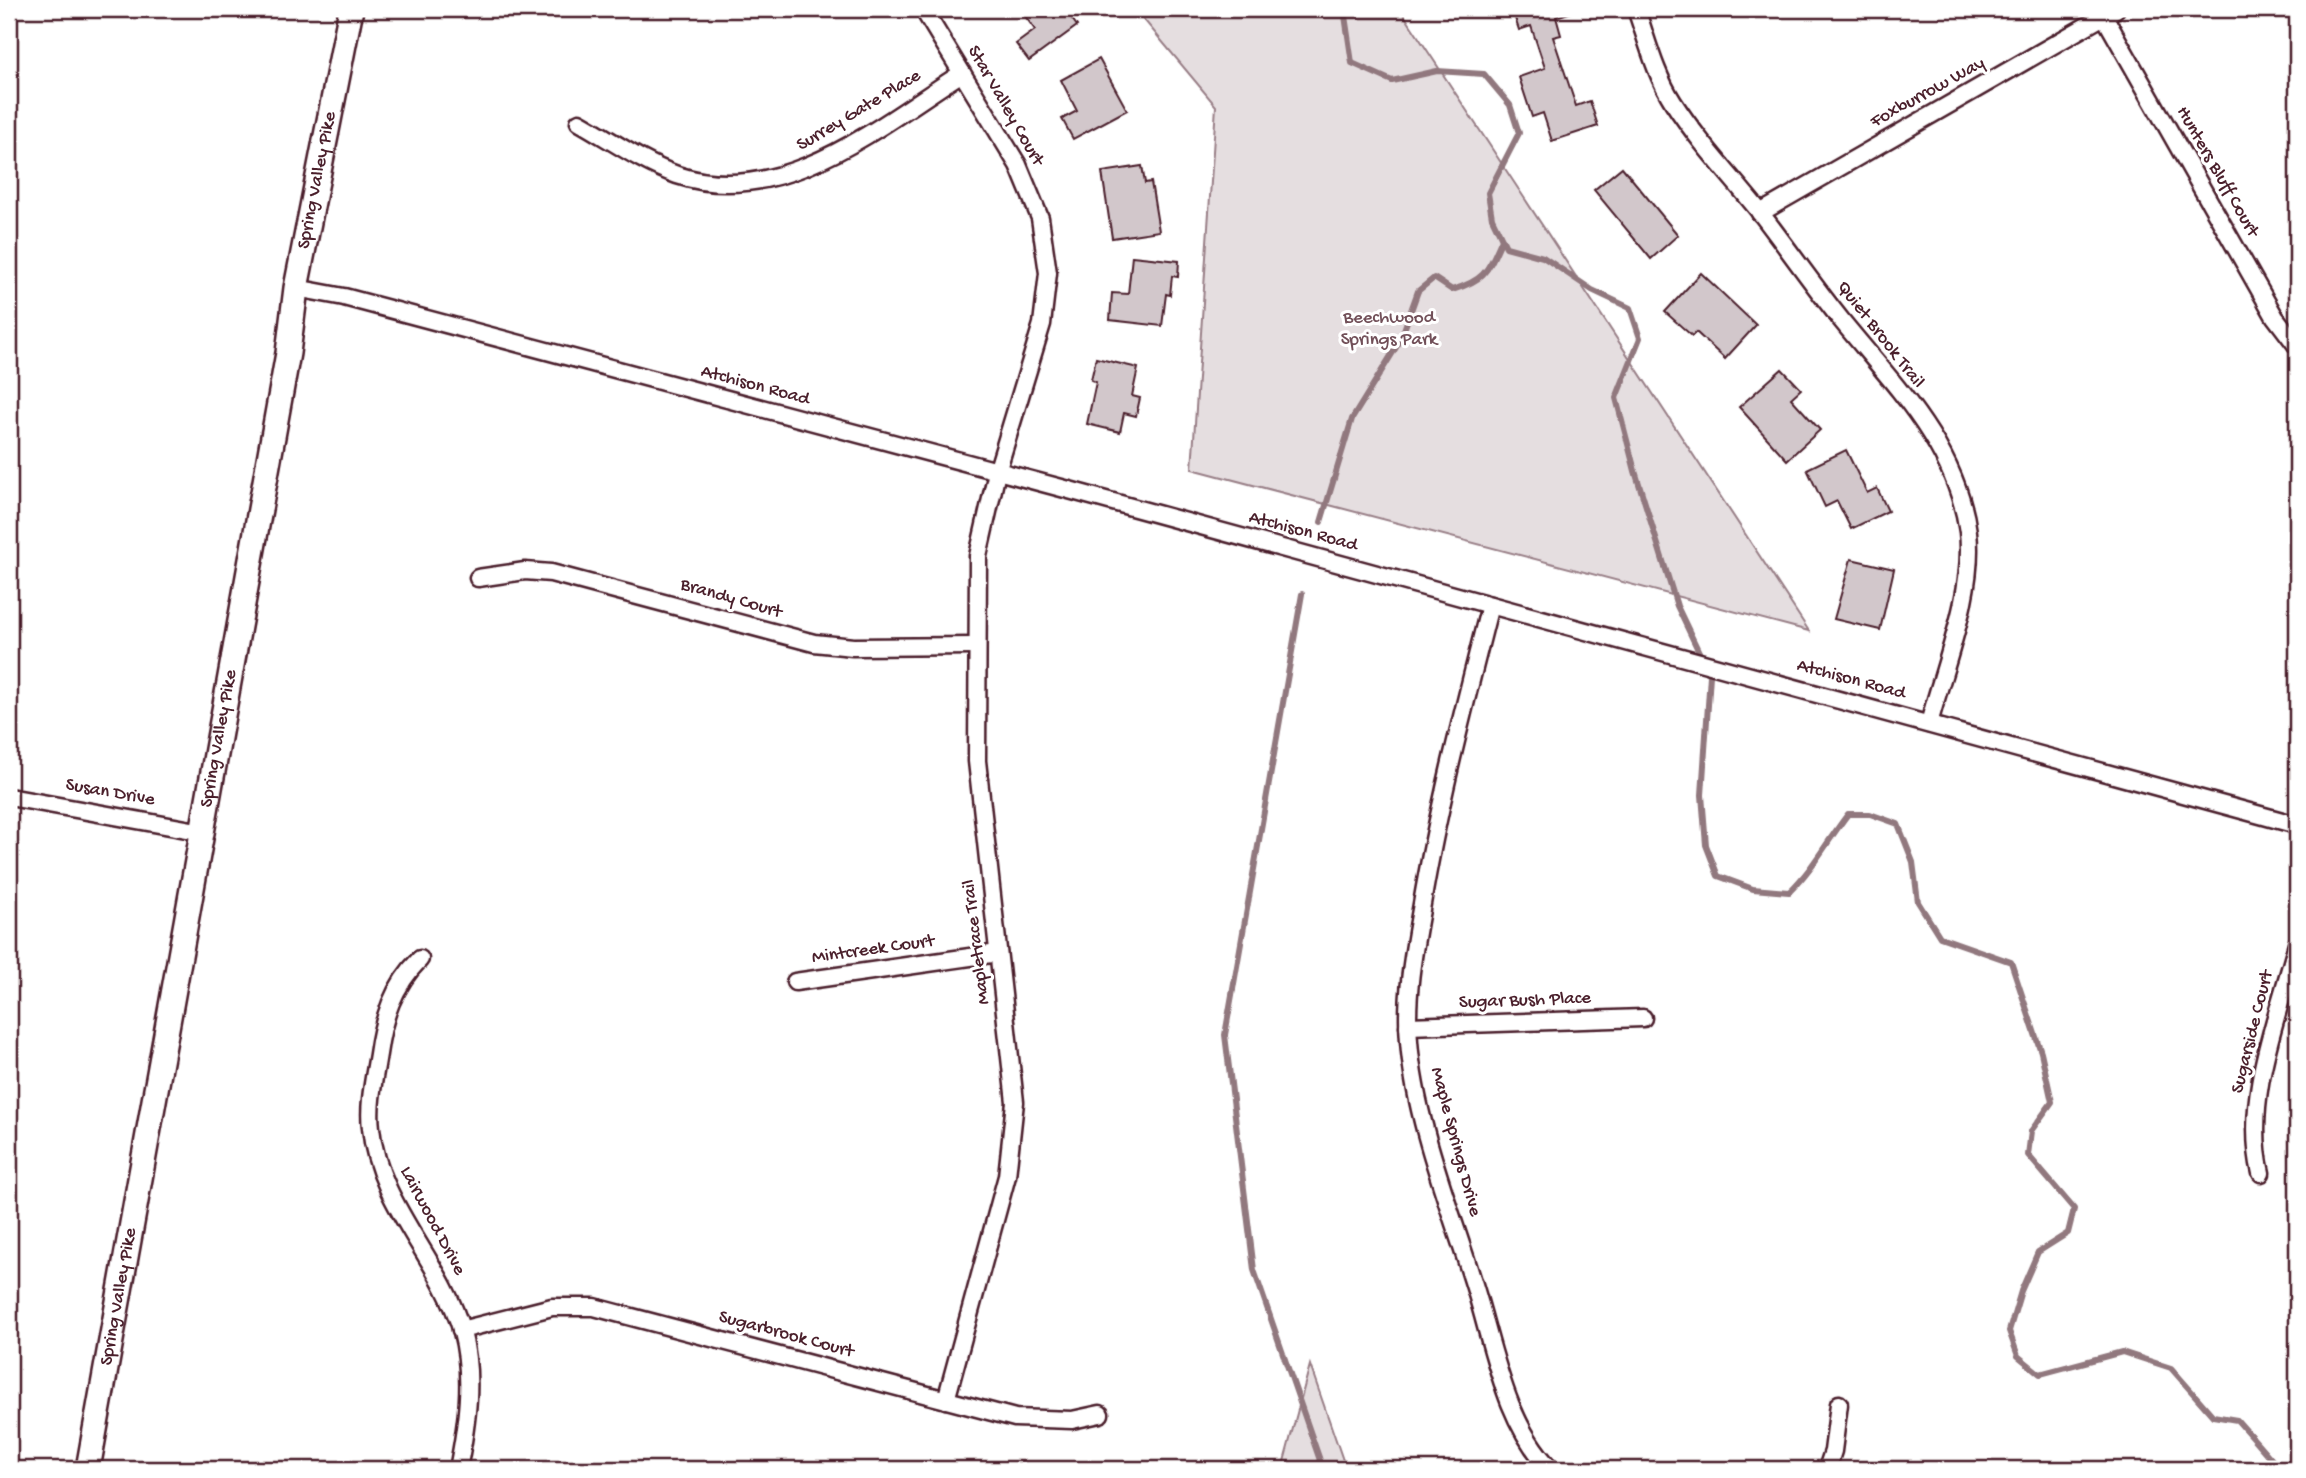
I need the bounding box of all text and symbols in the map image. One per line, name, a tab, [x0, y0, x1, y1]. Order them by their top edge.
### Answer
street label: Star Valley Court	[961, 42, 1050, 172]
street label: Foxburrow Way	[1866, 52, 1990, 134]
street label: Surrey Gate Place	[793, 65, 925, 157]
street label: Hunters Bluff Court	[2170, 103, 2265, 243]
street label: Spring Valley Pike	[292, 110, 342, 251]
street label: Quiet Brook Trail	[1831, 277, 1929, 393]
park label: Beechwood Springs Park	[1341, 307, 1439, 352]
street label: Atchison Road	[698, 360, 814, 412]
street label: Atchison Road	[1246, 506, 1362, 558]
street label: Brandy Court	[677, 573, 787, 625]
street label: Atchison Road	[1794, 654, 1910, 706]
street label: Spring Valley Pike	[195, 668, 243, 809]
street label: Susan Drive	[64, 774, 157, 812]
street label: Mapletrace Trail	[958, 878, 996, 1006]
street label: Mintcreek Court	[810, 930, 938, 970]
street label: Sugarside Court	[2227, 966, 2280, 1096]
street label: Sugar Bush Place	[1459, 987, 1592, 1015]
street label: Maple Springs Drive	[1424, 1065, 1486, 1219]
street label: Lairwood Drive	[394, 1163, 470, 1279]
street label: Spring Valley Pike	[95, 1226, 143, 1367]
street label: Sugarbrook Court	[716, 1306, 858, 1365]

